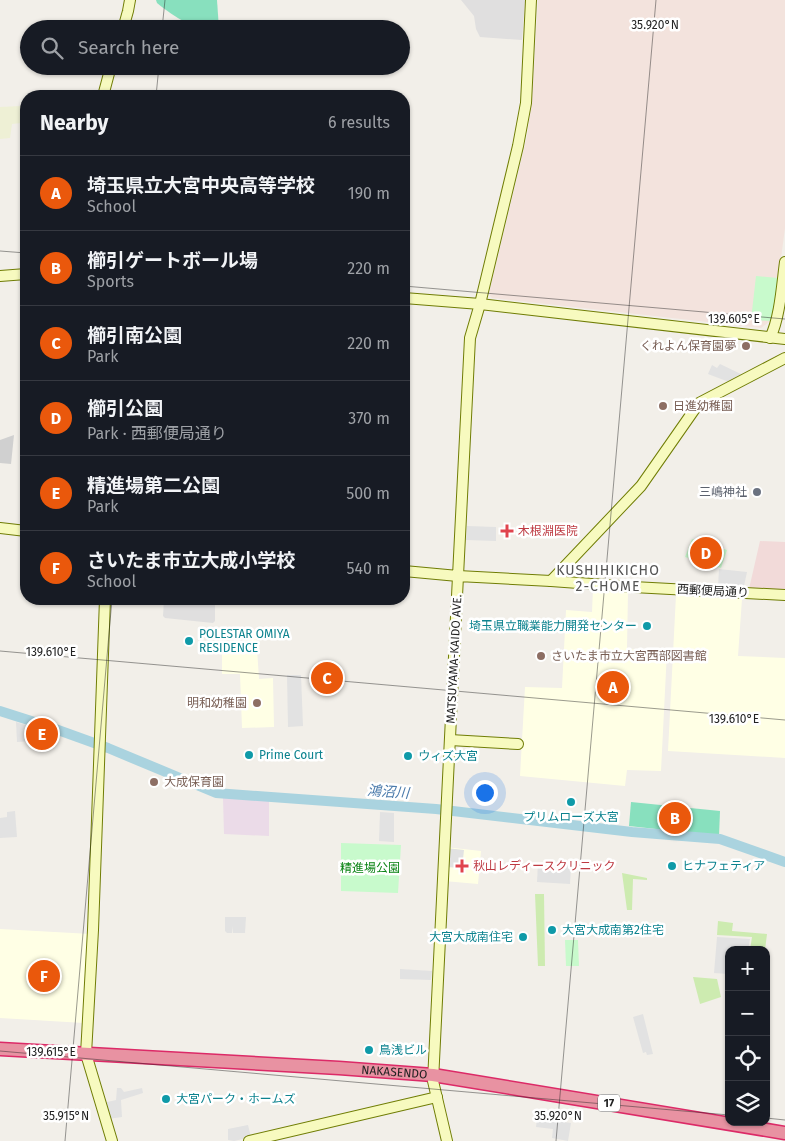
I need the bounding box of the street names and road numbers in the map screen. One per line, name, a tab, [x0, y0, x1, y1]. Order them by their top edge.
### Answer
street label: 西郵便局通り	[677, 582, 749, 600]
street label: MATSUYAMA-KAIDO AVE.	[444, 594, 464, 724]
street label: NAKASENDO	[361, 1063, 428, 1082]
road number: 17	[598, 1094, 620, 1112]

